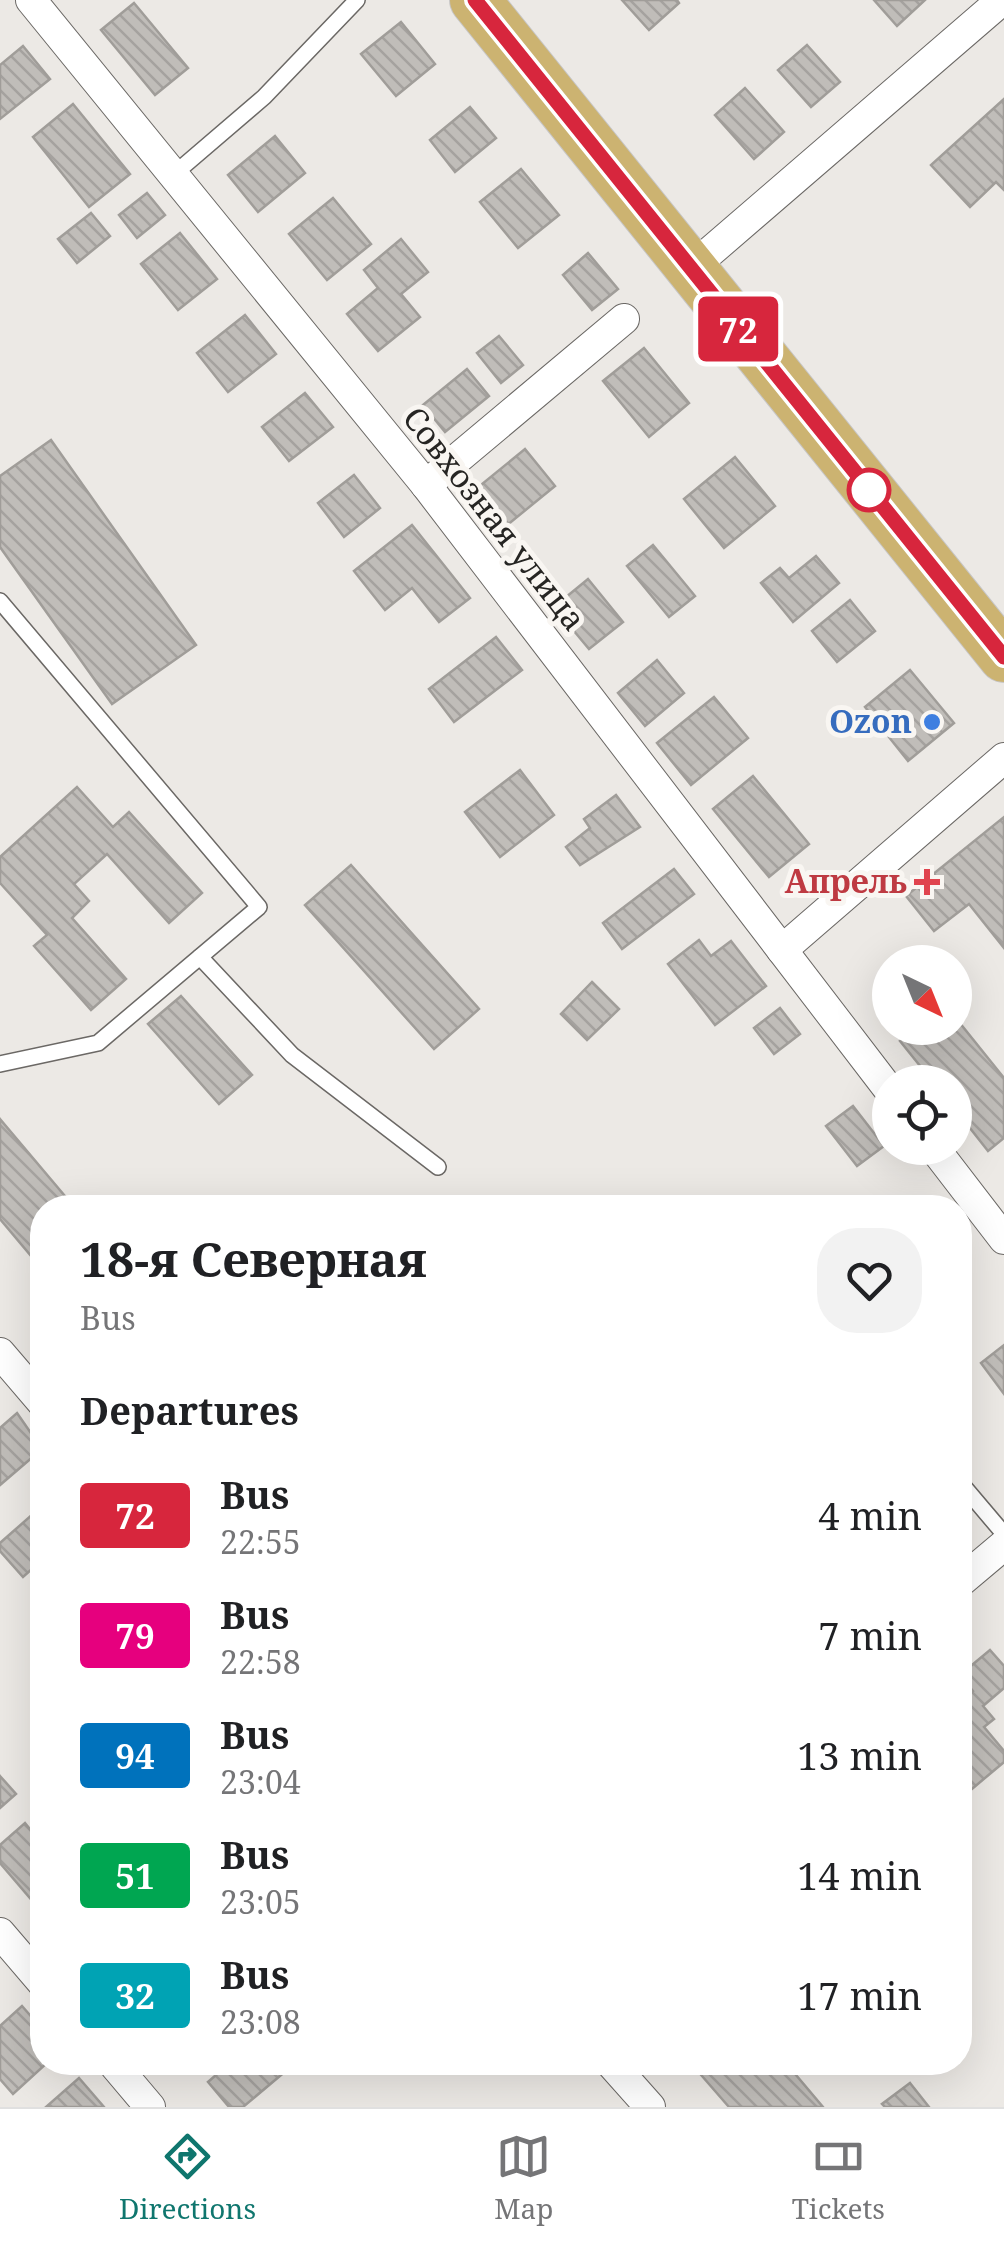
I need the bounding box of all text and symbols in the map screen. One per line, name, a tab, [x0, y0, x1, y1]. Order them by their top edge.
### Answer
line badge: 72	[693, 296, 783, 362]
text: 72	[718, 306, 758, 353]
street label: Совхозная улица	[394, 397, 596, 639]
unlabelled marker	[848, 469, 890, 511]
place label: Ozon	[829, 699, 912, 742]
marker: Ozon	[921, 711, 943, 733]
place label: Апрель	[785, 859, 907, 902]
marker: Апрель	[916, 871, 938, 893]
north arrow	[872, 945, 972, 1045]
map controls	[872, 945, 972, 1165]
button: locate	[872, 1065, 972, 1165]
text: 18-я Северная	[80, 1226, 427, 1291]
button: heart	[817, 1228, 922, 1333]
text: Bus	[80, 1296, 136, 1339]
text: Departures	[80, 1384, 299, 1436]
text: Bus	[220, 1468, 289, 1520]
text: 4 min	[818, 1489, 922, 1541]
text: 72	[115, 1492, 155, 1539]
text: 22:55	[220, 1520, 301, 1563]
text: Bus	[220, 1588, 289, 1640]
text: 7 min	[818, 1609, 922, 1661]
text: 79	[115, 1612, 155, 1659]
text: 22:58	[220, 1640, 301, 1683]
text: Bus	[220, 1708, 289, 1760]
text: 13 min	[797, 1729, 922, 1781]
text: 94	[115, 1732, 155, 1779]
text: 23:04	[220, 1760, 301, 1803]
text: Bus	[220, 1828, 289, 1880]
text: 14 min	[797, 1849, 922, 1901]
text: 51	[115, 1852, 155, 1899]
text: 23:05	[220, 1880, 301, 1923]
text: Bus	[220, 1948, 289, 2000]
text: 17 min	[797, 1969, 922, 2021]
text: 32	[115, 1972, 155, 2019]
text: 23:08	[220, 2000, 301, 2043]
tab: Directions	[119, 2129, 256, 2227]
tab: Map	[494, 2129, 553, 2227]
tab: Tickets	[792, 2129, 885, 2227]

